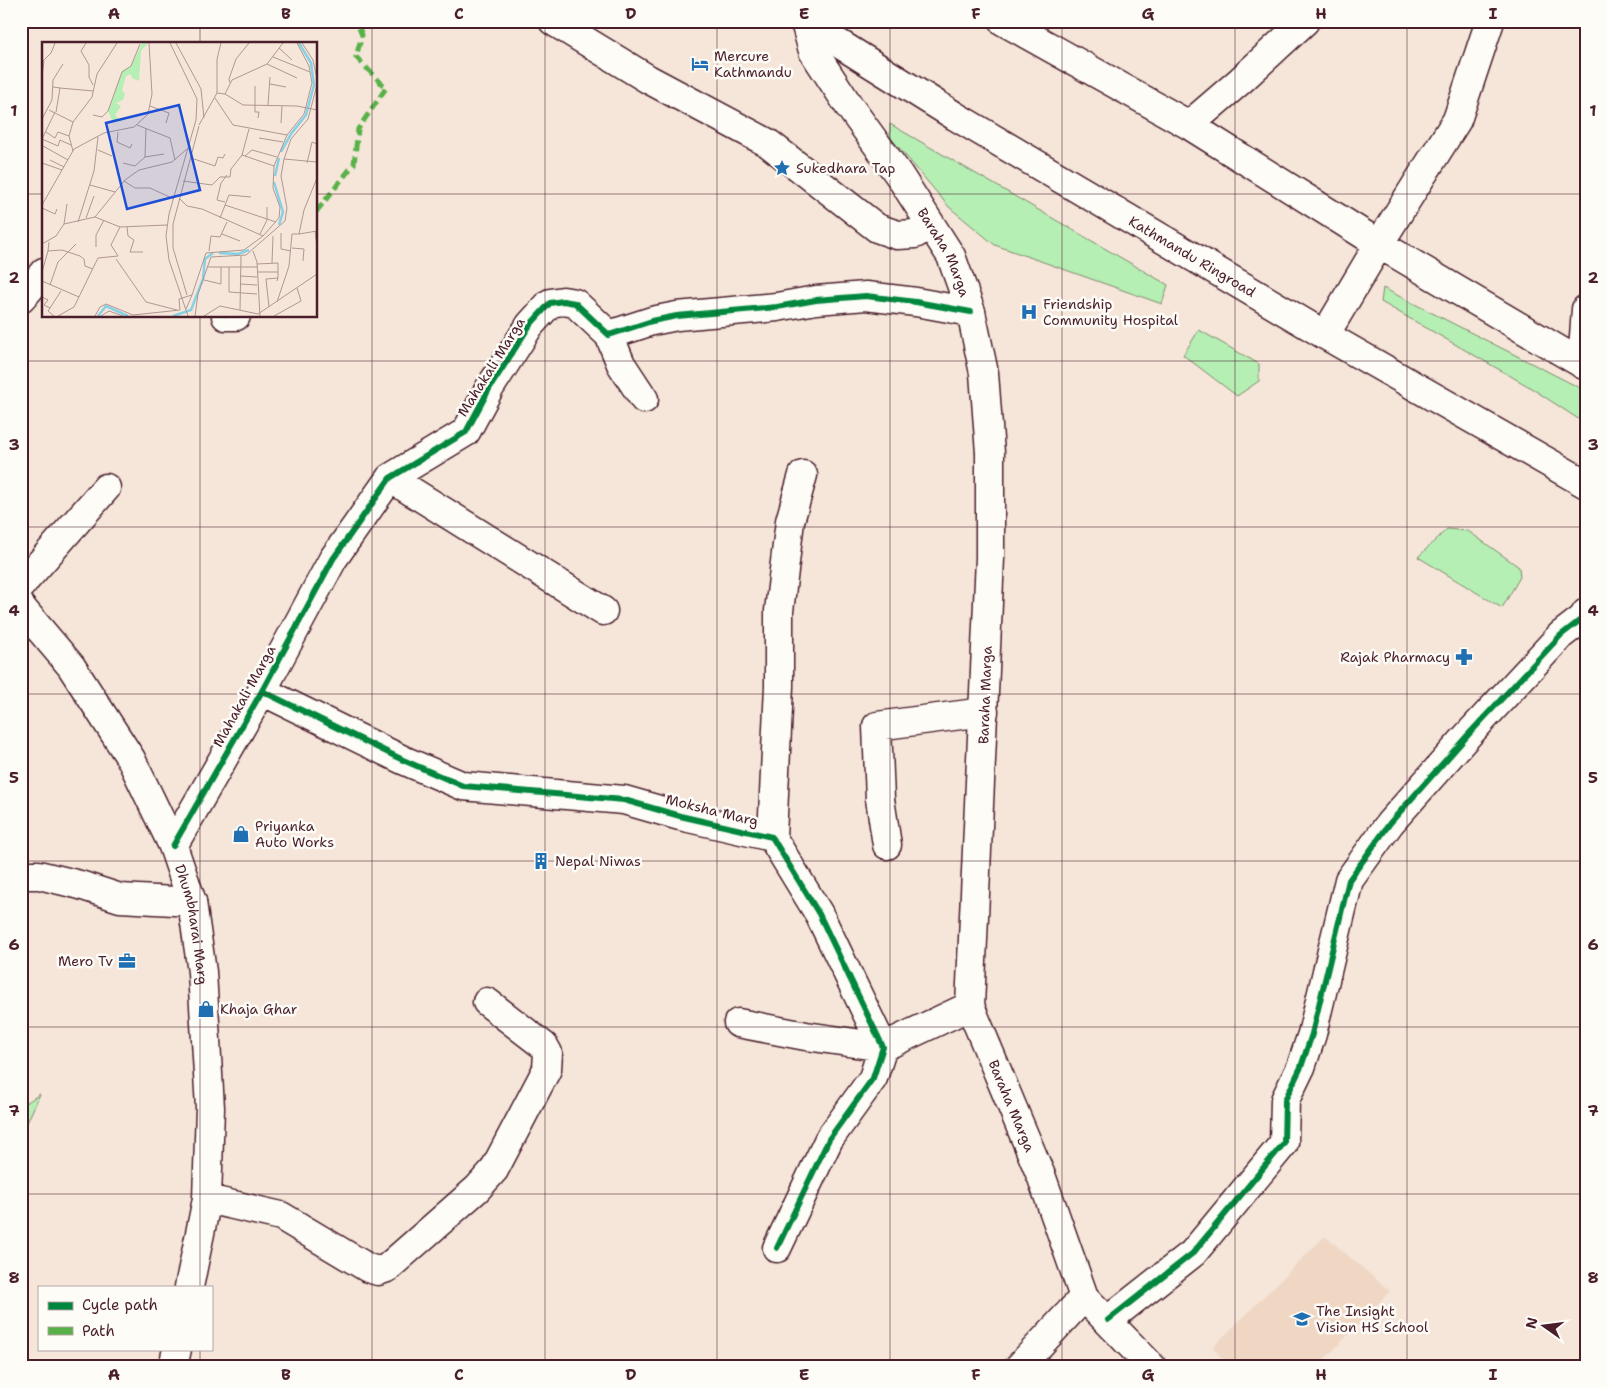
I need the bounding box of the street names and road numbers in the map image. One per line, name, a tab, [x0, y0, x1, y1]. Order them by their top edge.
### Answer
street label: Baraha Marga	[913, 204, 974, 300]
street label: Kathmandu Ringroad	[1125, 212, 1259, 301]
street label: Mahakali Marga	[453, 314, 529, 420]
street label: Mahakali Marga	[209, 642, 280, 750]
street label: Baraha Marga	[974, 645, 996, 744]
street label: Moksha Marg	[664, 790, 760, 830]
street label: Dhumbharai Marg	[171, 862, 212, 985]
street label: Baraha Marga	[985, 1057, 1039, 1155]

